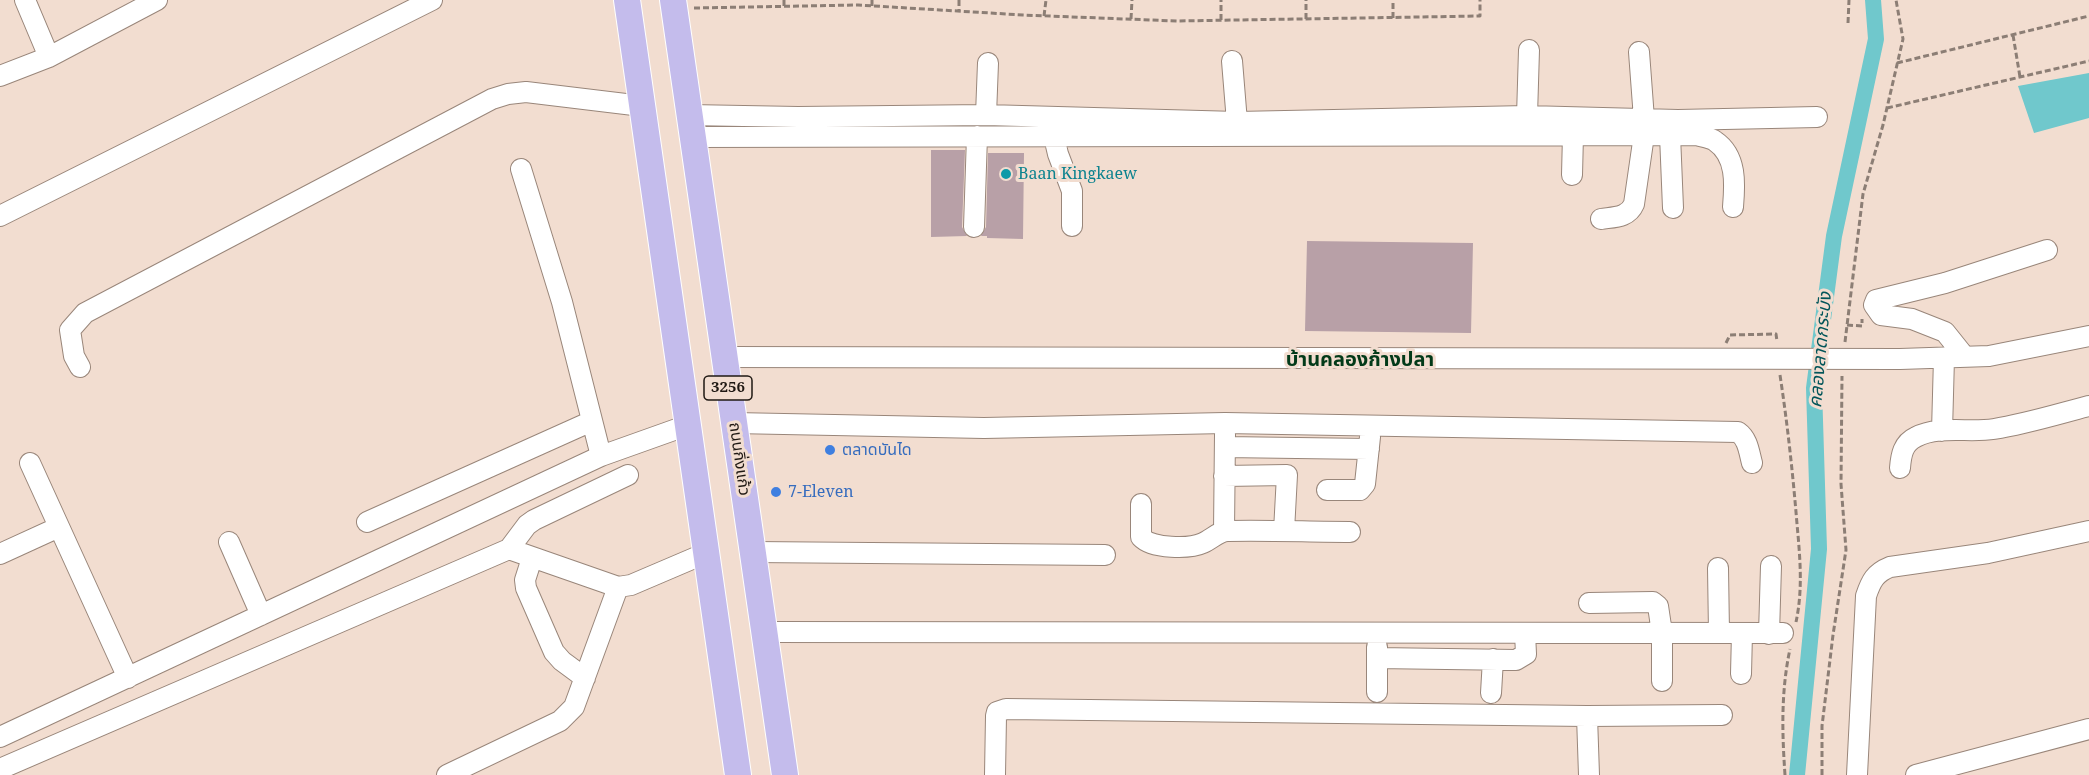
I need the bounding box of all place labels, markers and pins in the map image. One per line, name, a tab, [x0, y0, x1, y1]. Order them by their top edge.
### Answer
place label: Baan Kingkaew	[1018, 164, 1137, 184]
marker: Baan Kingkaew	[999, 167, 1013, 181]
place label: ตลาดบันได	[842, 440, 912, 460]
marker: ตลาดบันได	[823, 443, 837, 457]
place label: 7-Eleven	[788, 482, 854, 502]
marker: 7-Eleven	[769, 485, 783, 499]

